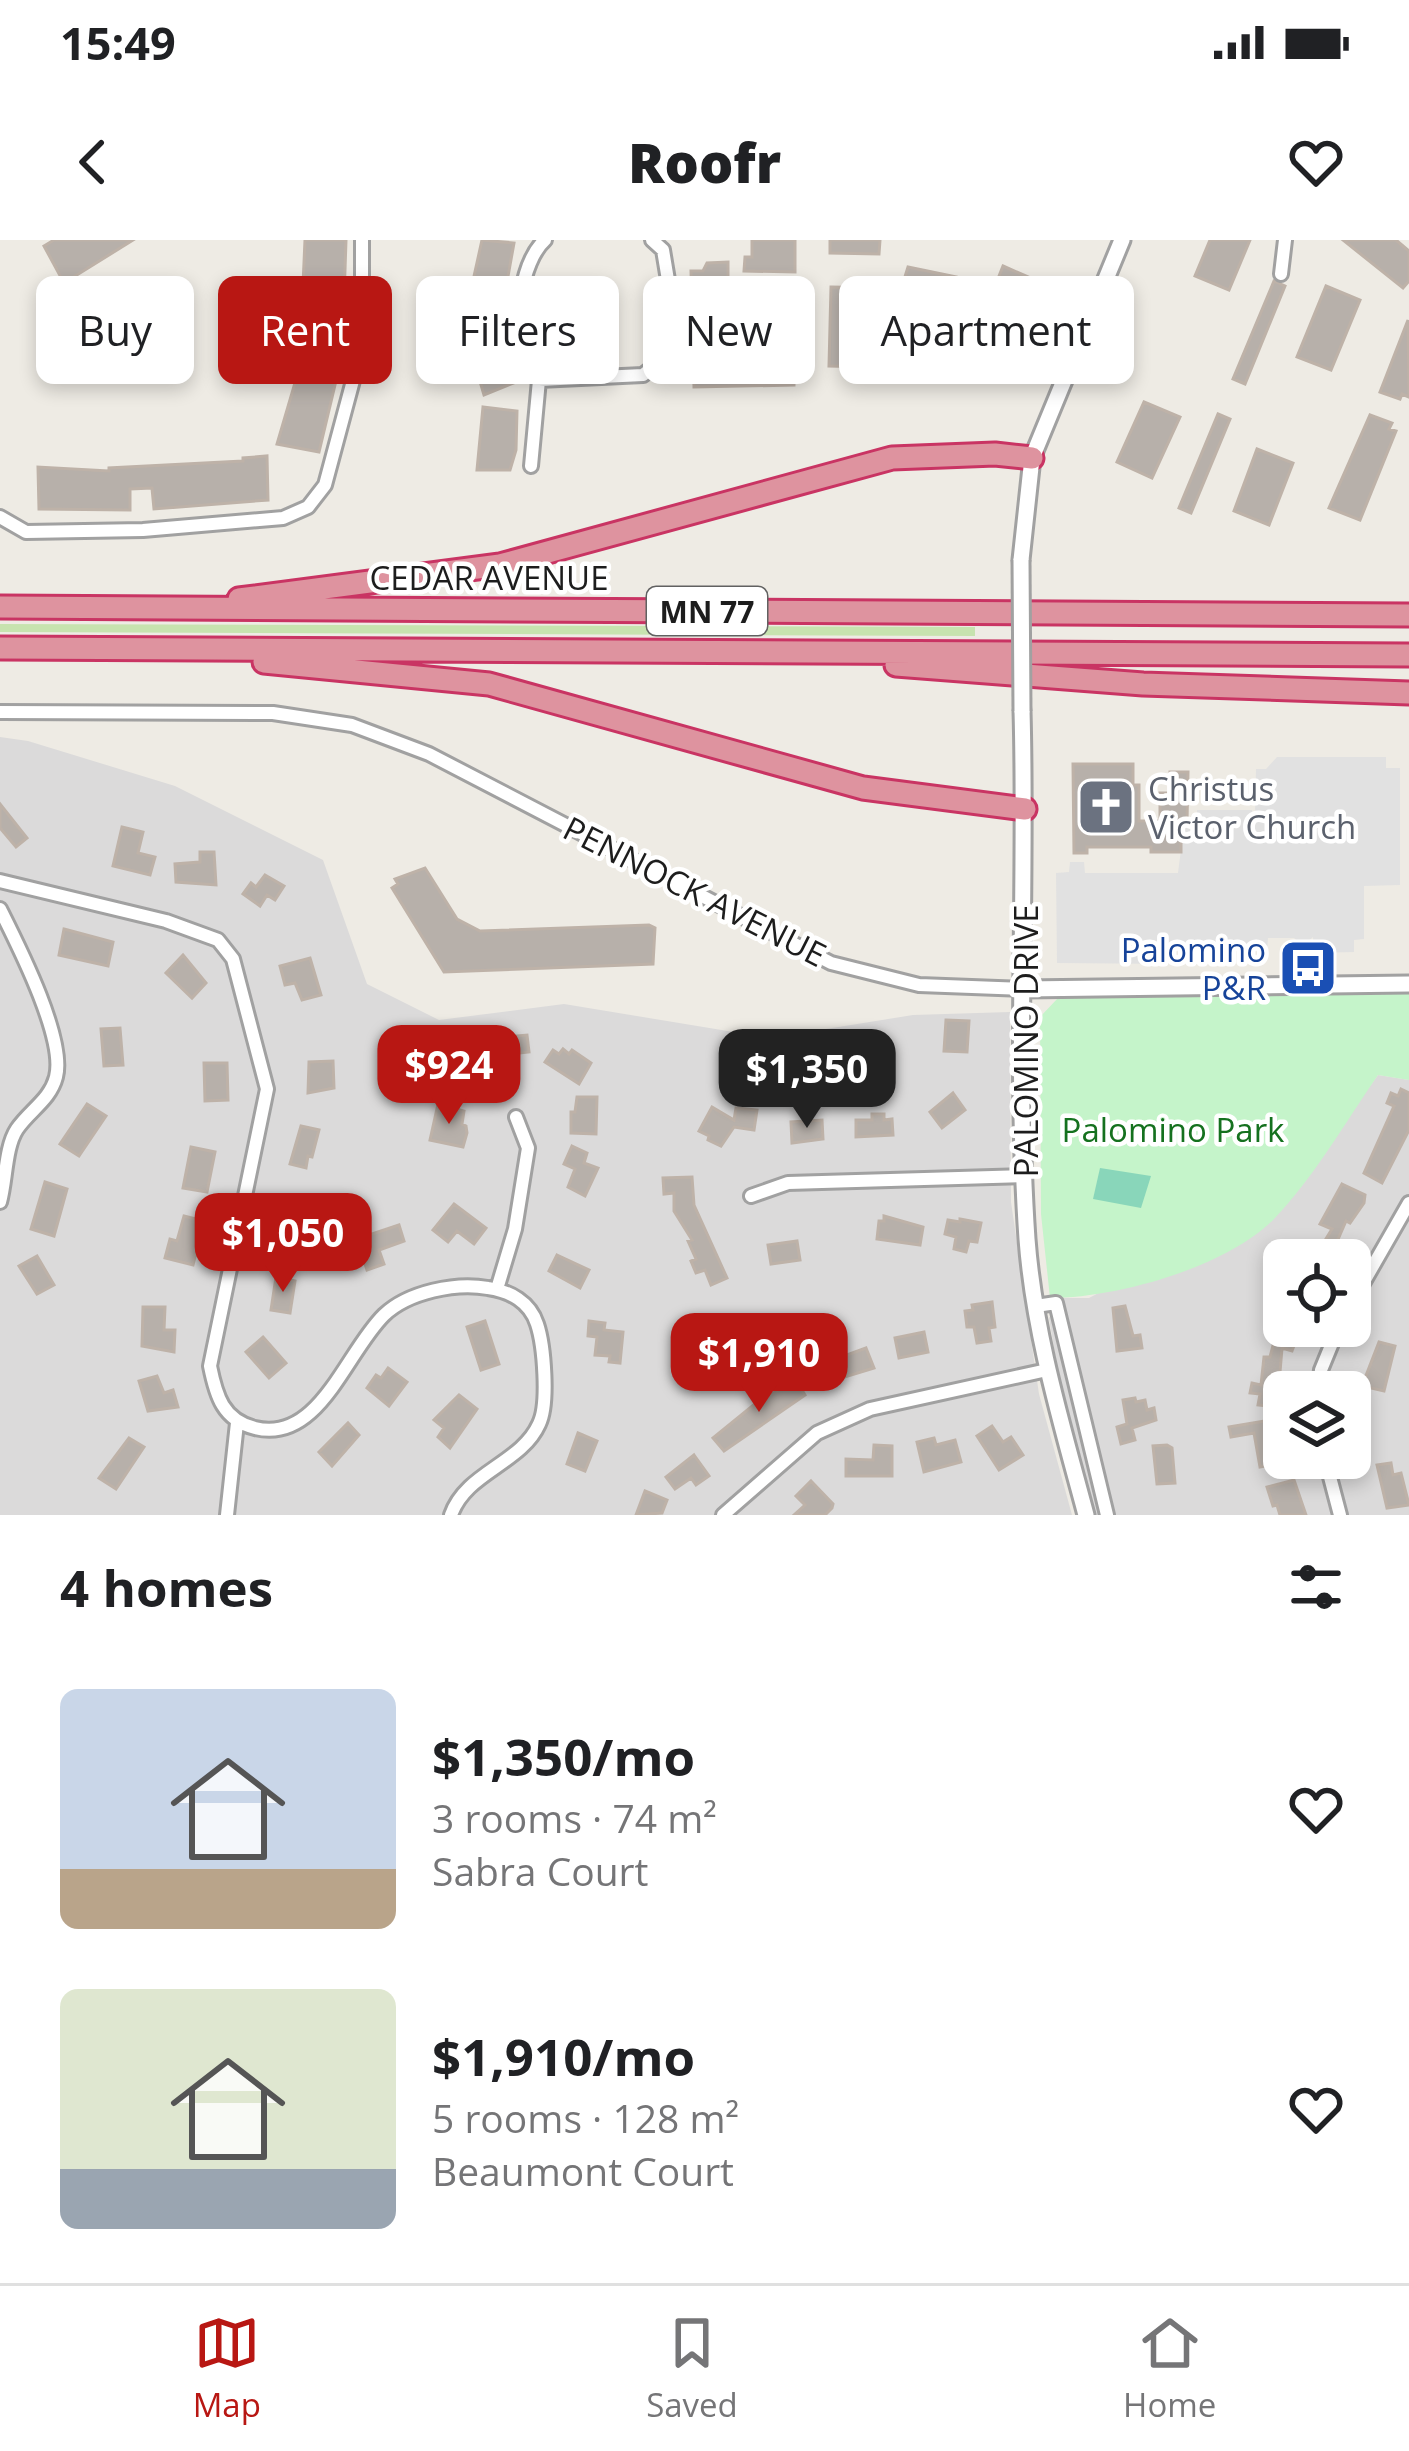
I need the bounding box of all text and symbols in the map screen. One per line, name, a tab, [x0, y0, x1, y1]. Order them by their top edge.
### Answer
text: 15:49	[60, 12, 176, 73]
text: Roofr	[628, 125, 781, 199]
icon: back	[60, 129, 126, 195]
icon: heart	[1283, 129, 1349, 195]
chip: Buy	[36, 276, 194, 384]
chip: Rent	[218, 276, 392, 384]
chip: Filters	[416, 276, 619, 384]
chip: New	[643, 276, 815, 384]
chip: Apartment	[839, 276, 1134, 384]
street label: CEDAR AVENUE	[370, 555, 609, 600]
road number: MN 77	[647, 587, 767, 635]
place label: Christus Victor Church	[1148, 766, 1356, 849]
church icon: Christus Victor Church	[1075, 776, 1137, 838]
street label: PENNOCK AVENUE	[556, 805, 834, 977]
street label: PALOMINO DRIVE	[1003, 904, 1048, 1178]
place label: Palomino P&R	[1121, 927, 1266, 1010]
bus stop icon: Palomino P&R	[1277, 937, 1339, 999]
pin: $924	[378, 1025, 520, 1127]
pin: $1,350	[709, 1029, 905, 1131]
text: $924	[404, 1037, 494, 1090]
text: $1,350	[746, 1041, 868, 1094]
park label: Palomino Park	[1062, 1107, 1285, 1152]
pin: $1,050	[185, 1193, 381, 1295]
text: $1,050	[222, 1205, 344, 1258]
map controls	[1263, 1239, 1371, 1479]
button: locate	[1263, 1239, 1371, 1347]
pin: $1,910	[661, 1313, 857, 1415]
text: $1,910	[698, 1325, 820, 1378]
button: layers	[1263, 1371, 1371, 1479]
text: 4 homes	[60, 1552, 273, 1622]
icon: filters	[1283, 1554, 1349, 1620]
text: $1,350/mo	[432, 1721, 695, 1791]
icon: home	[156, 1737, 300, 1881]
icon: heart	[1283, 1776, 1349, 1842]
text: 3 rooms · 74 m²	[432, 1791, 717, 1844]
text: Sabra Court	[432, 1844, 648, 1897]
text: $1,910/mo	[432, 2021, 695, 2091]
icon: home	[156, 2037, 300, 2181]
icon: heart	[1283, 2076, 1349, 2142]
text: 5 rooms · 128 m²	[432, 2091, 739, 2144]
text: Beaumont Court	[432, 2144, 734, 2197]
tab: Map	[193, 2310, 261, 2427]
tab: Saved	[646, 2310, 738, 2427]
tab: Home	[1123, 2310, 1216, 2427]

